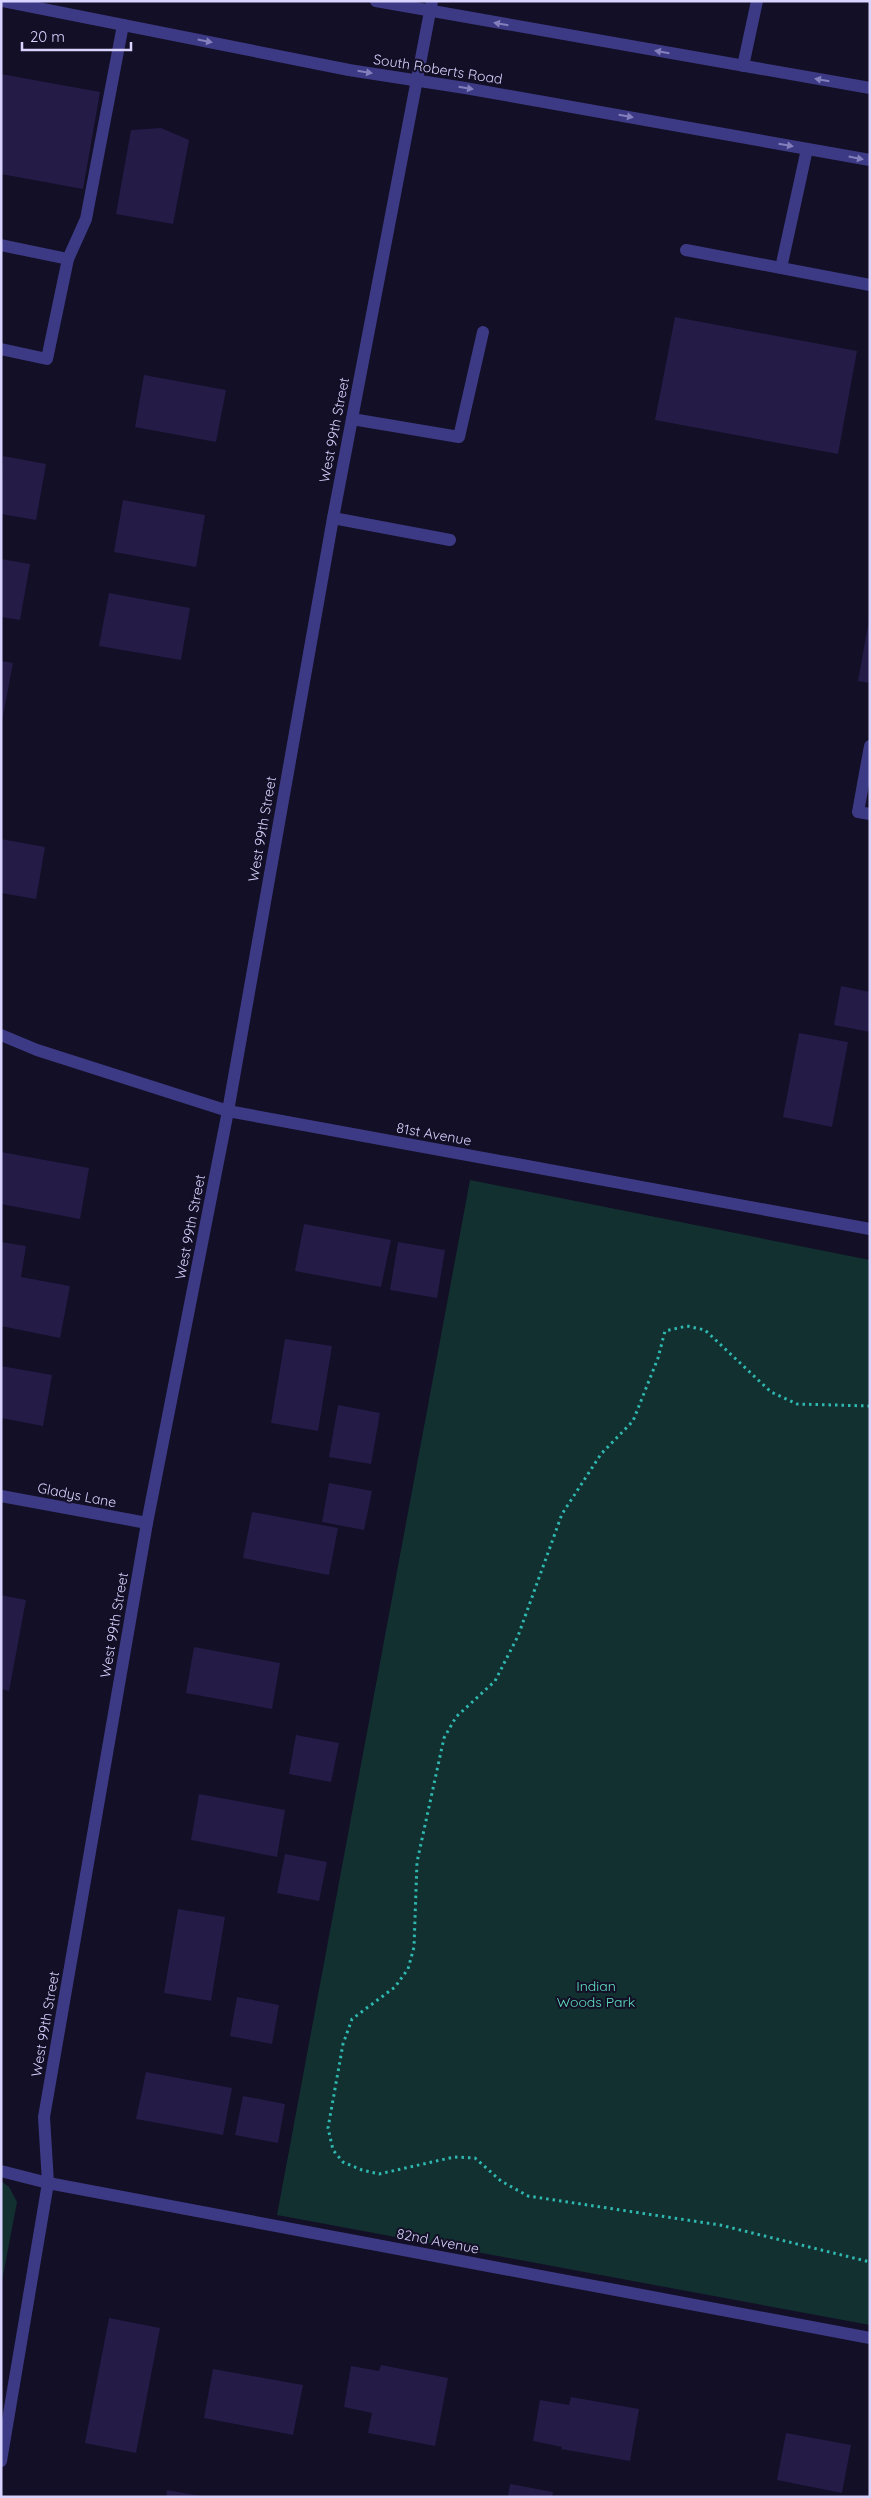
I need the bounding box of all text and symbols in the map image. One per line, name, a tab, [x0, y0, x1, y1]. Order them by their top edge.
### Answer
scale bar	[22, 20, 131, 52]
one-way arrow	[493, 20, 509, 28]
text: 20 m	[30, 27, 65, 46]
one-way arrow	[198, 37, 213, 45]
one-way arrow	[653, 47, 669, 55]
street label: South Roberts Road	[372, 50, 504, 88]
one-way arrow	[357, 69, 373, 77]
one-way arrow	[813, 75, 829, 83]
one-way arrow	[458, 85, 474, 93]
one-way arrow	[618, 113, 634, 121]
one-way arrow	[778, 141, 794, 149]
one-way arrow	[848, 154, 864, 162]
street label: West 99th Street	[315, 376, 353, 484]
street label: West 99th Street	[244, 775, 280, 883]
street label: 81st Avenue	[395, 1119, 473, 1149]
street label: West 99th Street	[171, 1173, 209, 1281]
street label: Gladys Lane	[36, 1479, 118, 1511]
street label: West 99th Street	[96, 1571, 132, 1679]
street label: West 99th Street	[27, 1970, 63, 2078]
park label: Indian Woods Park	[557, 1977, 635, 2011]
street label: 82nd Avenue	[395, 2224, 481, 2258]

